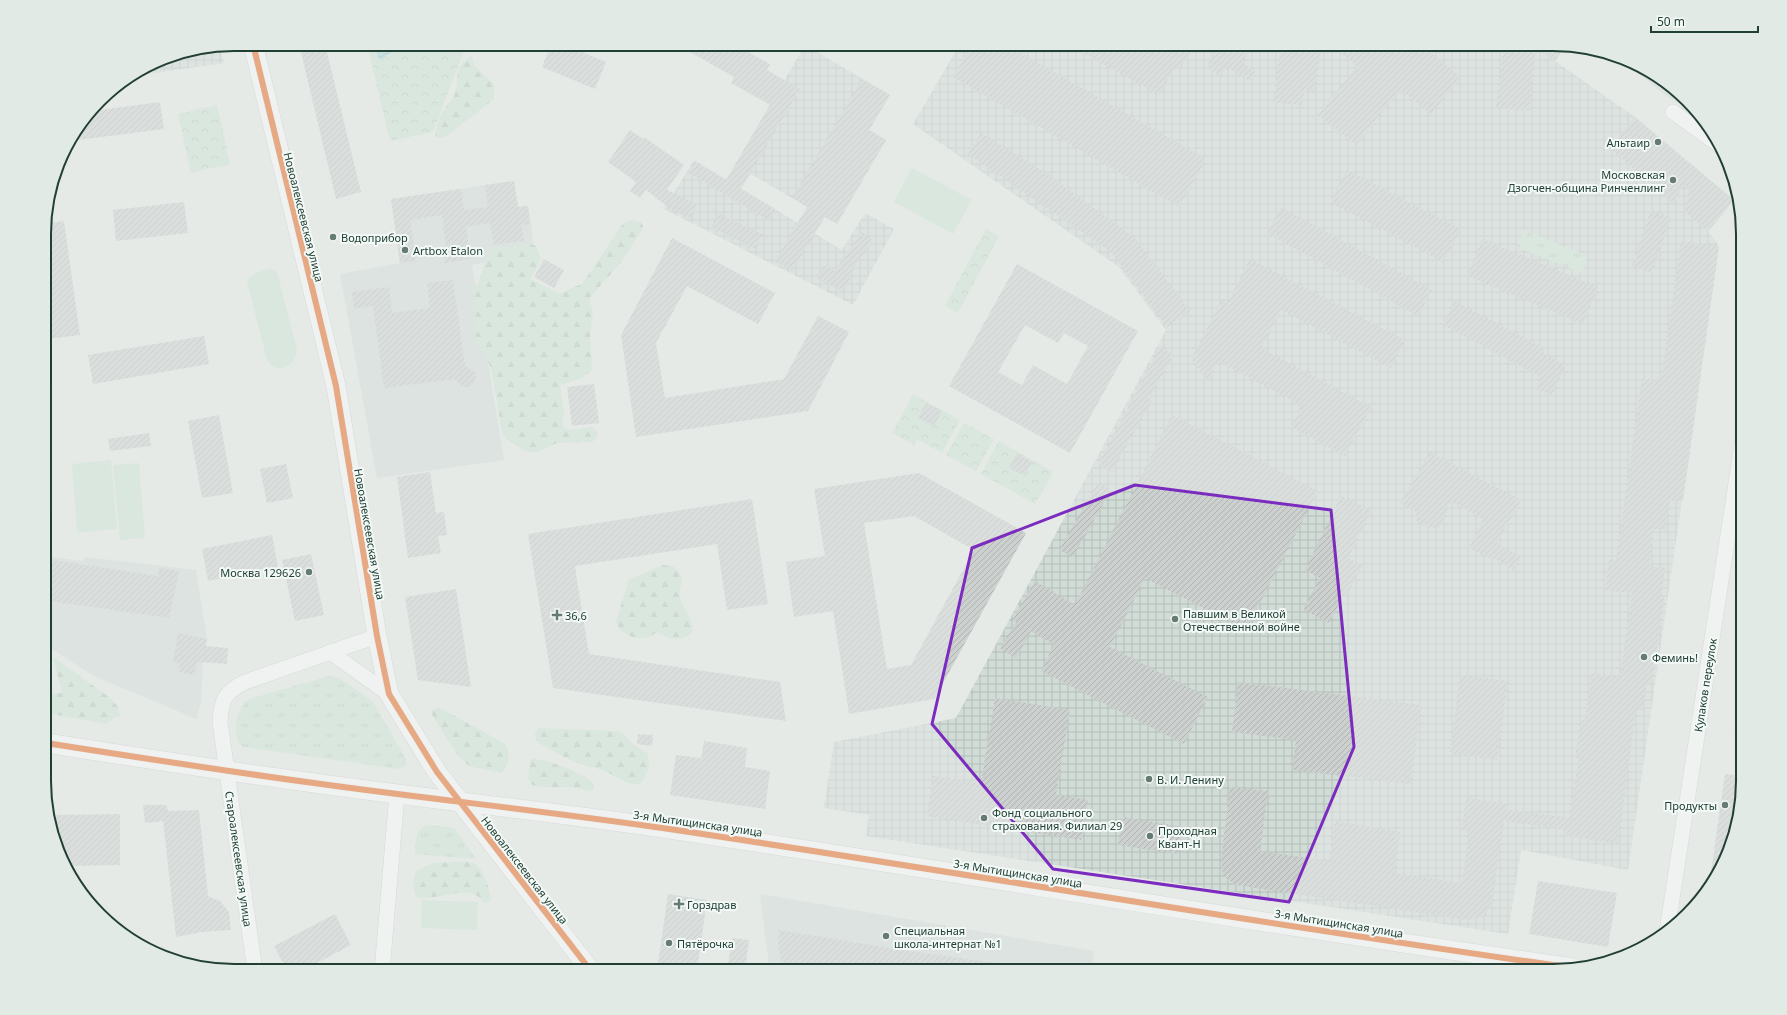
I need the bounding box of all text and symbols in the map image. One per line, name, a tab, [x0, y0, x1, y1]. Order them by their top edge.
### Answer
scale bar	[1651, 8, 1758, 34]
text: 50 m	[1657, 13, 1685, 30]
place label: Альтаир	[1606, 135, 1650, 150]
marker: Альтаир	[1653, 137, 1663, 147]
street label: Новоалексеевская улица	[281, 151, 327, 283]
place label: Московская Дзогчен-община Ринченлинг	[1508, 167, 1665, 195]
marker: Московская Дзогчен-община Ринченлинг	[1668, 175, 1678, 185]
place label: Водоприбор	[341, 230, 408, 245]
marker: Водоприбор	[328, 232, 338, 242]
place label: Artbox Etalon	[413, 243, 483, 258]
marker: Artbox Etalon	[400, 245, 410, 255]
street label: Новоалексеевская улица	[351, 467, 389, 601]
place label: Москва 129626	[220, 565, 301, 580]
marker: Москва 129626	[304, 567, 314, 577]
place label: Павшим в Великой Отечественной войне	[1183, 606, 1300, 634]
place label: 36,6	[565, 608, 587, 623]
marker: 36,6	[552, 610, 562, 620]
marker: Павшим в Великой Отечественной войне	[1170, 614, 1180, 624]
street label: Кулаков переулок	[1690, 637, 1720, 733]
place label: Феминь!	[1652, 650, 1698, 665]
marker: Феминь!	[1639, 652, 1649, 662]
place label: В. И. Ленину	[1157, 772, 1224, 787]
marker: В. И. Ленину	[1144, 774, 1154, 784]
street label: Староалексеевская улица	[222, 790, 256, 928]
place label: Продукты	[1664, 798, 1717, 813]
marker: Продукты	[1720, 800, 1730, 810]
place label: Фонд социального страхования. Филиал 29	[992, 805, 1122, 833]
street label: 3-я Мытищинская улица	[632, 807, 764, 839]
street label: Новоалексеевская улица	[478, 813, 572, 927]
marker: Фонд социального страхования. Филиал 29	[979, 813, 989, 823]
place label: Проходная Квант-Н	[1158, 823, 1217, 851]
marker: Проходная Квант-Н	[1145, 831, 1155, 841]
street label: 3-я Мытищинская улица	[952, 855, 1084, 891]
place label: Горздрав	[687, 897, 736, 912]
marker: Горздрав	[674, 899, 684, 909]
street label: 3-я Мытищинская улица	[1273, 905, 1405, 941]
place label: Специальная школа-интернат №1	[894, 923, 1002, 951]
marker: Специальная школа-интернат №1	[881, 931, 891, 941]
place label: Пятёрочка	[677, 936, 734, 951]
marker: Пятёрочка	[664, 938, 674, 948]

